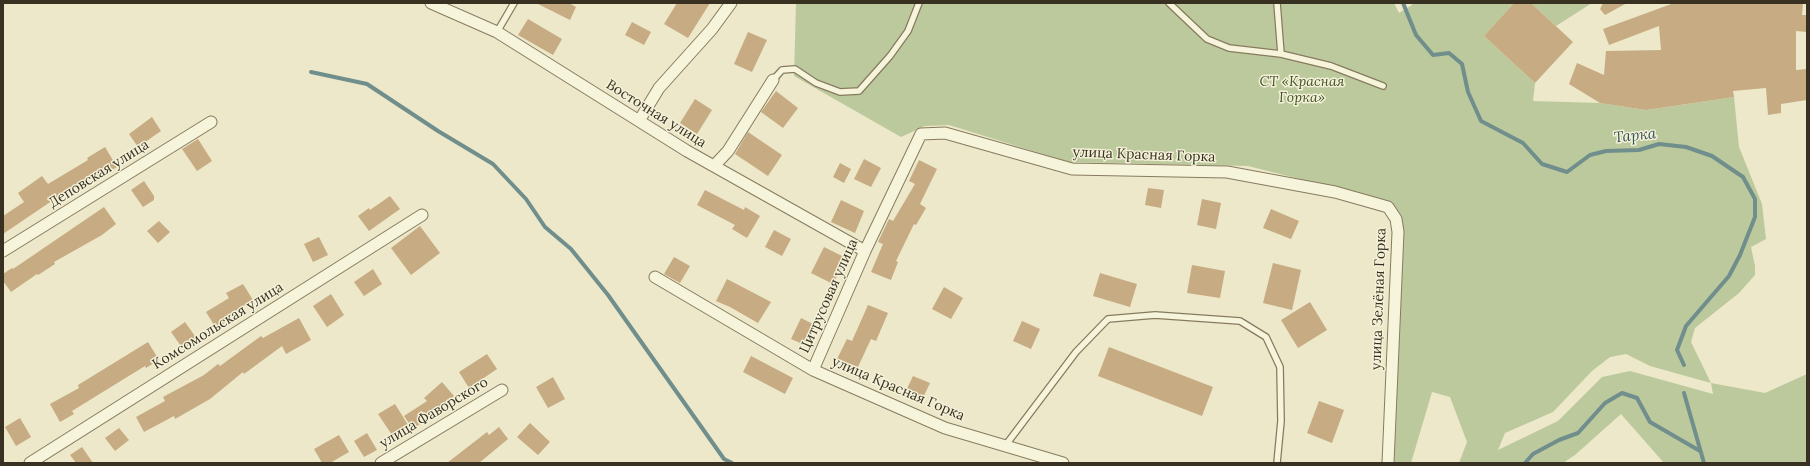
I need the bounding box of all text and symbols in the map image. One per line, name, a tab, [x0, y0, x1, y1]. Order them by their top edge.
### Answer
park label: СТ «Красная Горка»	[1260, 74, 1344, 106]
street label: Восточная улица	[603, 76, 709, 152]
water label: Тарка	[1613, 125, 1657, 147]
street label: Деповская улица	[46, 136, 152, 212]
street label: улица Красная Горка	[1072, 144, 1216, 166]
street label: улица Зелёная Горка	[1368, 228, 1390, 370]
street label: Цитрусовая улица	[796, 236, 862, 356]
street label: Комсомольская улица	[149, 279, 287, 373]
street label: улица Красная Горка	[829, 353, 967, 425]
street label: улица Фаворского	[377, 374, 491, 452]

